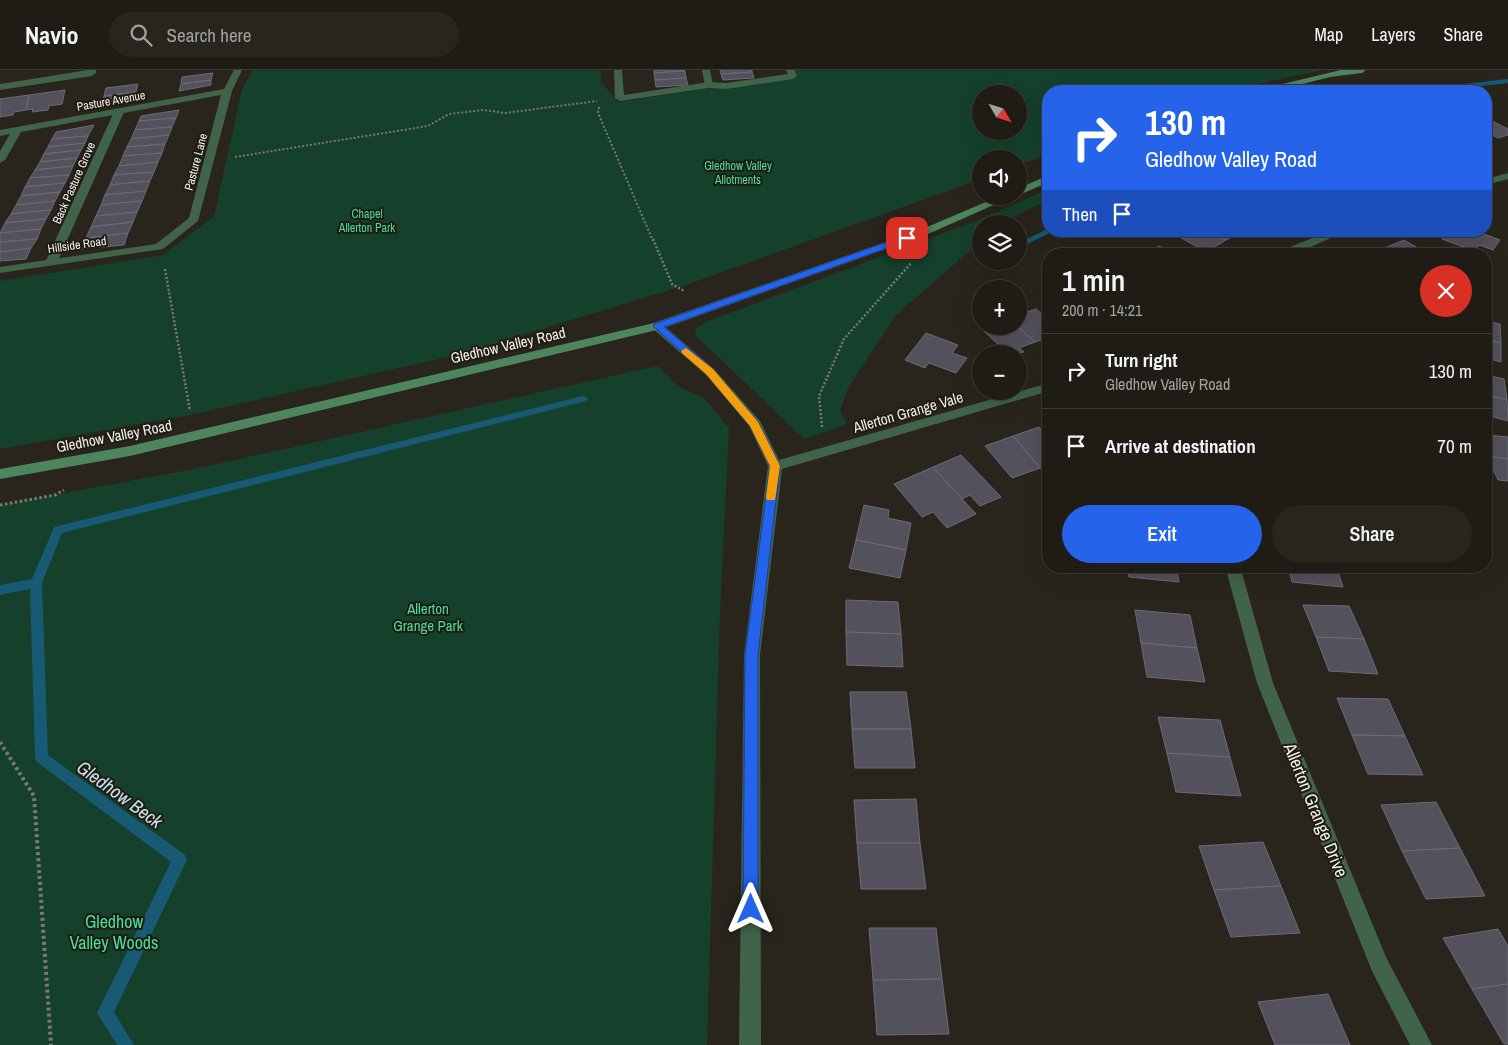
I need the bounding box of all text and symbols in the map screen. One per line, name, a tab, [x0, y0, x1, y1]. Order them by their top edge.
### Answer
search box	[109, 12, 459, 57]
text: Navio	[25, 19, 79, 51]
icon: search	[127, 21, 155, 49]
text: Search here	[167, 22, 251, 48]
text: Map	[1315, 22, 1343, 47]
text: Layers	[1371, 22, 1416, 47]
text: Share	[1444, 22, 1483, 47]
north arrow	[972, 85, 1028, 140]
map controls	[972, 85, 1027, 400]
street label: Pasture Avenue	[75, 87, 147, 115]
text: 130 m	[1145, 99, 1226, 146]
icon: right	[1062, 105, 1127, 170]
street label: Pasture Lane	[181, 132, 211, 192]
street label: Back Pasture Grove	[49, 140, 99, 226]
text: Gledhow Valley Road	[1145, 144, 1317, 174]
button: sound	[972, 150, 1027, 205]
park label: Gledhow Valley Allotments	[704, 158, 772, 188]
icon: arrive	[1108, 200, 1136, 228]
text: Then	[1062, 201, 1098, 227]
park label: Chapel Allerton Park	[338, 206, 395, 236]
button: layers	[972, 215, 1027, 270]
pin	[886, 217, 928, 259]
icon: arrive	[893, 224, 921, 252]
street label: Hillside Road	[47, 233, 107, 257]
text: 1 min	[1062, 260, 1125, 300]
button: close	[1420, 265, 1472, 317]
button: +	[972, 280, 1027, 335]
text: 200 m · 14:21	[1062, 299, 1142, 321]
street label: Gledhow Valley Road	[448, 322, 568, 368]
button: −	[972, 345, 1027, 400]
text: Turn right	[1105, 347, 1177, 373]
icon: right	[1062, 357, 1090, 385]
text: 130 m	[1429, 358, 1472, 384]
text: Gledhow Valley Road	[1105, 373, 1230, 395]
street label: Allerton Grange Vale	[850, 386, 965, 438]
street label: Gledhow Valley Road	[54, 414, 174, 458]
icon: arrive	[1062, 432, 1090, 460]
text: Arrive at destination	[1105, 433, 1256, 459]
text: 70 m	[1437, 433, 1472, 459]
button: Exit	[1062, 505, 1262, 563]
button: Share	[1272, 505, 1472, 563]
park label: Allerton Grange Park	[393, 598, 464, 636]
street label: Allerton Grange Drive	[1277, 738, 1354, 881]
water label: Gledhow Beck	[72, 754, 169, 835]
position arrow	[724, 882, 776, 934]
park label: Gledhow Valley Woods	[70, 909, 158, 955]

